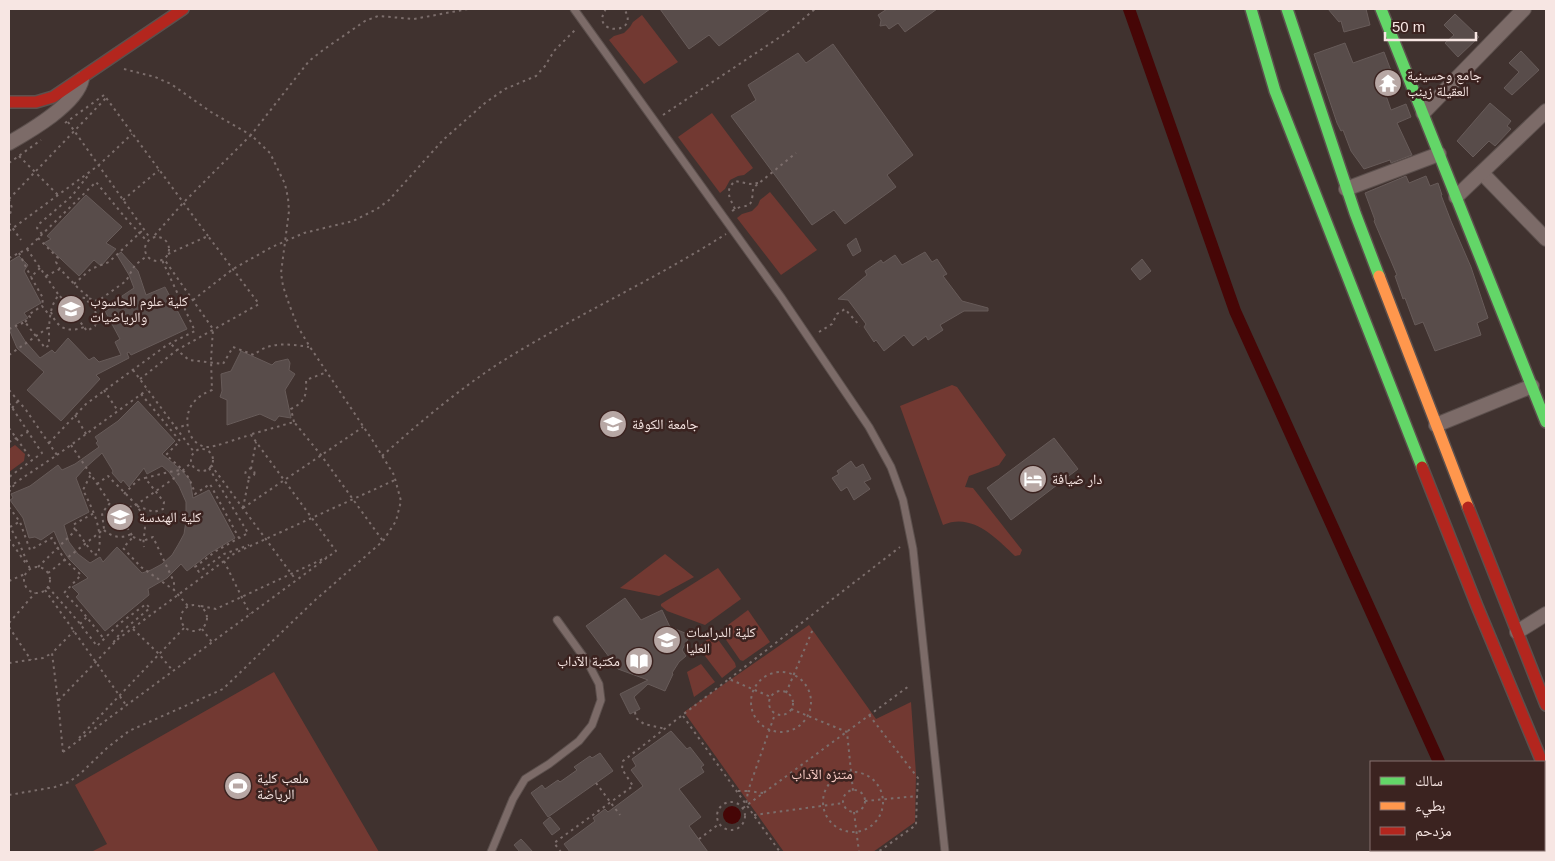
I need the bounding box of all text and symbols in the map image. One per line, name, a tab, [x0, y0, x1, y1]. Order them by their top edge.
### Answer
scale bar	[1385, 10, 1476, 42]
text: 50 m	[1392, 18, 1425, 35]
place label: جامع وحسينية العقيلة زينب	[1407, 67, 1482, 100]
temple icon: جامع وحسينية العقيلة زينب	[1373, 68, 1403, 98]
place label: كلية علوم الحاسوب والرياضيات	[90, 293, 188, 326]
school or university icon: كلية علوم الحاسوب والرياضيات	[56, 294, 86, 324]
school or university icon: جامعة الكوفة	[598, 409, 628, 439]
place label: جامعة الكوفة	[632, 416, 698, 433]
hotel icon: دار ضيافة	[1018, 464, 1048, 494]
place label: دار ضيافة	[1052, 471, 1102, 488]
school or university icon: كلية الهندسة	[105, 502, 135, 532]
place label: كلية الهندسة	[139, 509, 202, 525]
place label: كلية الدراسات العليا	[686, 624, 756, 656]
school or university icon: كلية الدراسات العليا	[652, 625, 682, 655]
library icon: مكتبة الآداب	[624, 646, 654, 676]
place label: مكتبة الآداب	[557, 653, 620, 669]
legend	[1370, 761, 1545, 851]
park label: متنزه الآداب	[791, 766, 853, 783]
place label: ملعب كلية الرياضة	[257, 770, 309, 803]
sports icon: ملعب كلية الرياضة	[223, 771, 253, 801]
text: سالك	[1415, 772, 1443, 789]
text: بطيء	[1415, 797, 1445, 818]
text: مزدحم	[1415, 822, 1452, 841]

